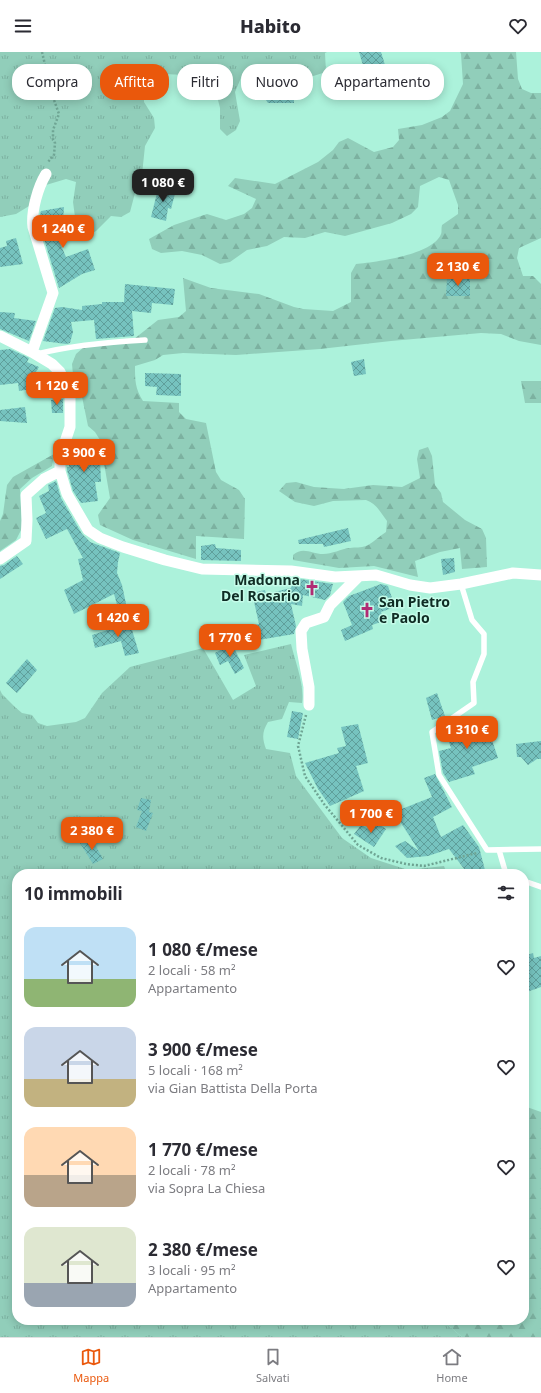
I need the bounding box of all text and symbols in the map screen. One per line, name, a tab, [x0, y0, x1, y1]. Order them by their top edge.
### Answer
text: Habito	[240, 14, 301, 38]
icon: menu	[12, 15, 34, 37]
icon: heart	[507, 15, 529, 37]
chip: Compra	[12, 64, 92, 100]
chip: Affitta	[100, 64, 169, 100]
chip: Filtri	[177, 64, 233, 100]
chip: Nuovo	[241, 64, 313, 100]
chip: Appartamento	[321, 64, 444, 100]
pin: 1 080 €	[126, 169, 200, 203]
text: 1 080 €	[141, 173, 185, 191]
pin: 1 240 €	[26, 215, 100, 249]
text: 1 240 €	[41, 219, 85, 237]
pin: 2 130 €	[421, 253, 495, 287]
text: 2 130 €	[436, 257, 480, 275]
pin: 1 120 €	[20, 372, 94, 406]
text: 1 120 €	[35, 376, 79, 394]
pin: 3 900 €	[47, 439, 121, 473]
text: 3 900 €	[62, 443, 106, 461]
place label: Madonna Del Rosario	[221, 570, 300, 605]
church icon: Madonna Del Rosario	[303, 579, 321, 597]
place label: San Pietro e Paolo	[379, 592, 450, 627]
church icon: San Pietro e Paolo	[358, 601, 376, 619]
pin: 1 420 €	[81, 604, 155, 638]
text: 1 420 €	[96, 608, 140, 626]
pin: 1 770 €	[193, 624, 267, 658]
text: 1 770 €	[208, 628, 252, 646]
pin: 1 310 €	[430, 716, 504, 750]
text: 1 310 €	[445, 720, 489, 738]
pin: 1 700 €	[334, 800, 408, 834]
text: 1 700 €	[349, 804, 393, 822]
pin: 2 380 €	[55, 817, 129, 851]
text: 2 380 €	[70, 821, 114, 839]
text: 10 immobili	[24, 882, 123, 905]
icon: filters	[495, 882, 517, 904]
text: 1 080 €/mese	[148, 938, 258, 961]
icon: home	[56, 943, 104, 991]
icon: heart	[495, 956, 517, 978]
text: 2 locali · 58 m²	[148, 961, 235, 979]
text: Appartamento	[148, 979, 237, 997]
text: 3 900 €/mese	[148, 1038, 258, 1061]
icon: home	[56, 1043, 104, 1091]
icon: heart	[495, 1056, 517, 1078]
text: 5 locali · 168 m²	[148, 1061, 243, 1079]
text: via Gian Battista Della Porta	[148, 1079, 318, 1097]
text: 1 770 €/mese	[148, 1138, 258, 1161]
icon: home	[56, 1143, 104, 1191]
icon: heart	[495, 1156, 517, 1178]
text: 2 locali · 78 m²	[148, 1161, 235, 1179]
text: via Sopra La Chiesa	[148, 1179, 265, 1197]
text: 2 380 €/mese	[148, 1238, 258, 1261]
icon: home	[56, 1243, 104, 1291]
icon: heart	[495, 1256, 517, 1278]
text: 3 locali · 95 m²	[148, 1261, 235, 1279]
text: Appartamento	[148, 1279, 237, 1297]
tab: Mappa	[73, 1346, 109, 1385]
tab: Salvati	[256, 1346, 290, 1385]
tab: Home	[436, 1346, 468, 1385]

